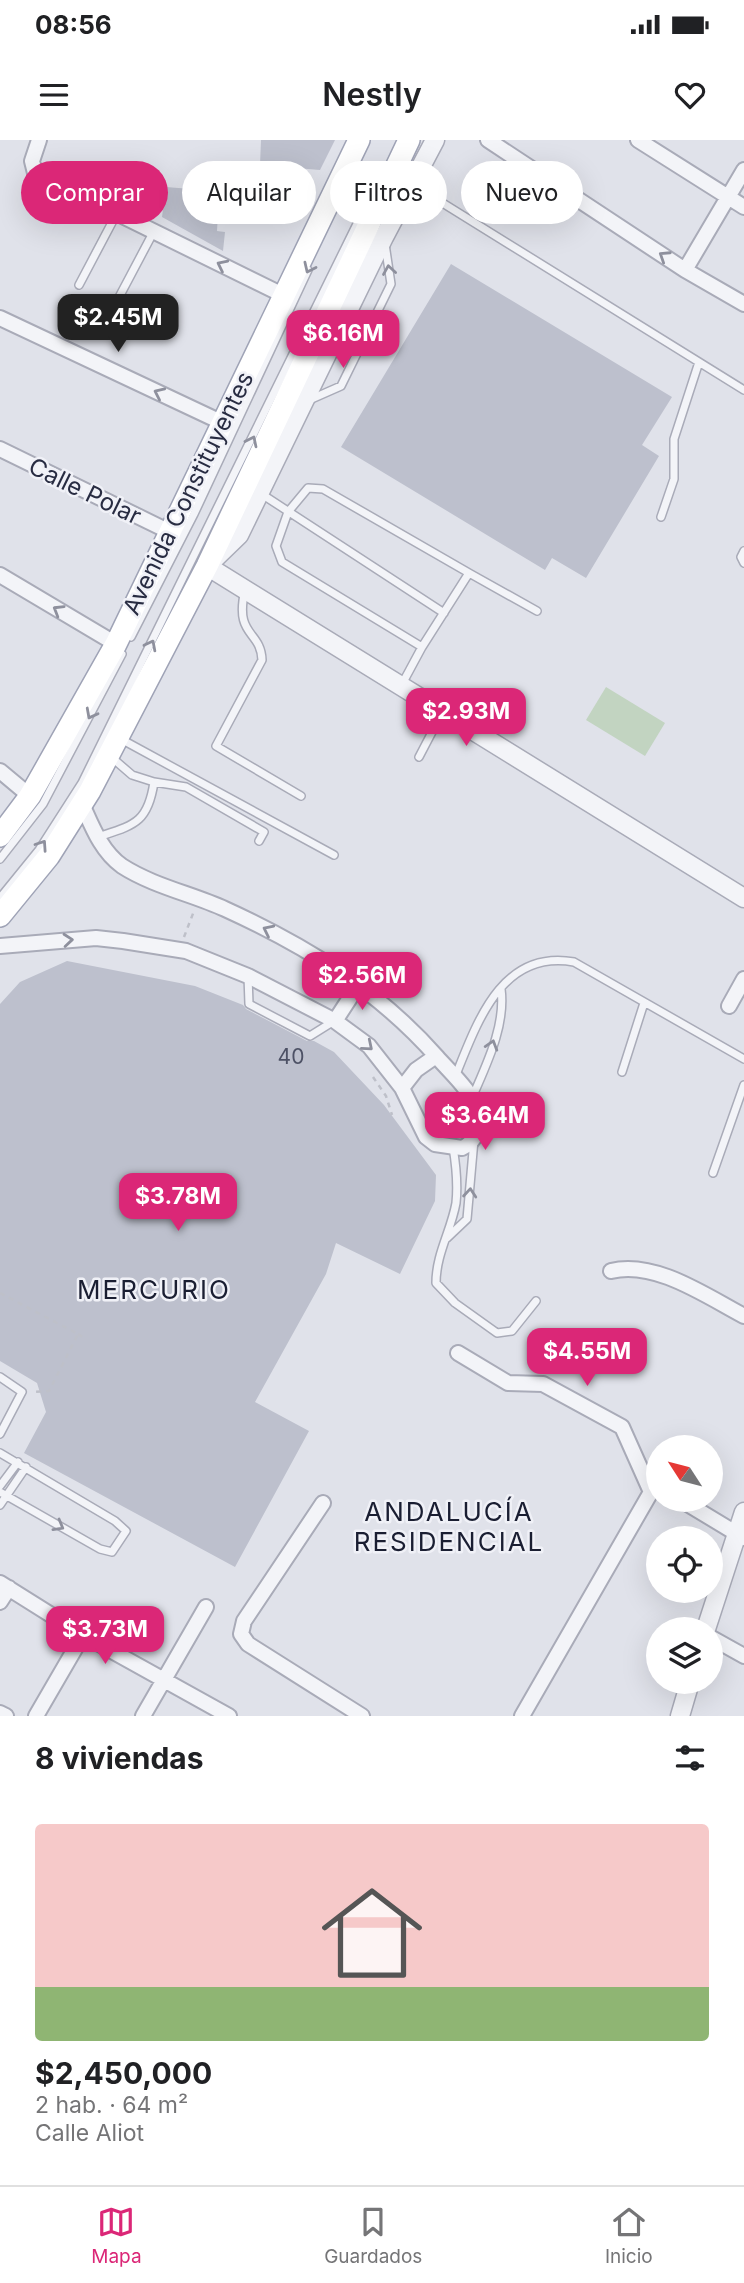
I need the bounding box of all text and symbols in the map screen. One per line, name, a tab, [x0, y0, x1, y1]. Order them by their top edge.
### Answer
text: 08:56	[35, 9, 112, 40]
text: Nestly	[322, 75, 422, 114]
icon: menu	[35, 76, 73, 114]
icon: heart	[671, 76, 709, 114]
chip: Comprar	[21, 161, 168, 224]
chip: Alquilar	[182, 161, 316, 224]
chip: Filtros	[330, 161, 447, 224]
chip: Nuevo	[461, 161, 583, 224]
one-way arrow	[659, 251, 672, 264]
one-way arrow	[217, 259, 229, 273]
one-way arrow	[303, 261, 317, 273]
one-way arrow	[382, 264, 397, 275]
pin: $2.45M	[61, 294, 175, 354]
text: $2.45M	[74, 303, 162, 331]
pin: $6.16M	[286, 310, 400, 370]
text: $6.16M	[302, 319, 384, 347]
street label: Avenida Constituyentes	[116, 367, 260, 619]
one-way arrow	[154, 387, 166, 401]
one-way arrow	[243, 436, 257, 448]
street label: Calle Polar	[24, 451, 146, 531]
one-way arrow	[52, 605, 65, 618]
one-way arrow	[143, 640, 157, 652]
pin: $2.93M	[409, 688, 523, 748]
text: $2.93M	[422, 697, 510, 725]
one-way arrow	[86, 707, 99, 719]
one-way arrow	[34, 839, 47, 852]
one-way arrow	[263, 925, 275, 939]
one-way arrow	[63, 933, 74, 948]
pin: $2.56M	[305, 952, 419, 1012]
text: $2.56M	[318, 961, 406, 989]
one-way arrow	[360, 1038, 373, 1050]
one-way arrow	[484, 1039, 499, 1051]
house number: 40	[278, 1044, 304, 1069]
pin: $3.64M	[428, 1093, 542, 1152]
text: $3.64M	[441, 1101, 529, 1129]
pin: $3.78M	[121, 1174, 235, 1233]
text: $3.78M	[135, 1182, 221, 1210]
one-way arrow	[462, 1187, 477, 1198]
district label: MERCURIO	[77, 1274, 231, 1305]
pin: $4.55M	[530, 1328, 644, 1388]
text: $4.55M	[543, 1337, 631, 1365]
north arrow	[646, 1435, 723, 1512]
map controls	[646, 1435, 723, 1694]
district label: ANDALUCÍA RESIDENCIAL	[354, 1496, 544, 1557]
one-way arrow	[52, 1518, 65, 1531]
button: locate	[646, 1526, 723, 1603]
pin: $3.73M	[48, 1606, 162, 1666]
text: $3.73M	[62, 1615, 148, 1643]
button: layers	[646, 1617, 723, 1694]
icon: filters	[671, 1739, 709, 1777]
text: 8 viviendas	[35, 1740, 204, 1776]
icon: home	[309, 1870, 435, 1996]
text: $2,450,000	[35, 2055, 212, 2091]
text: 2 hab. · 64 m²	[35, 2091, 188, 2119]
text: Calle Aliot	[35, 2119, 144, 2147]
tab: Mapa	[91, 2203, 142, 2268]
tab: Guardados	[324, 2203, 422, 2268]
tab: Inicio	[605, 2203, 653, 2268]

